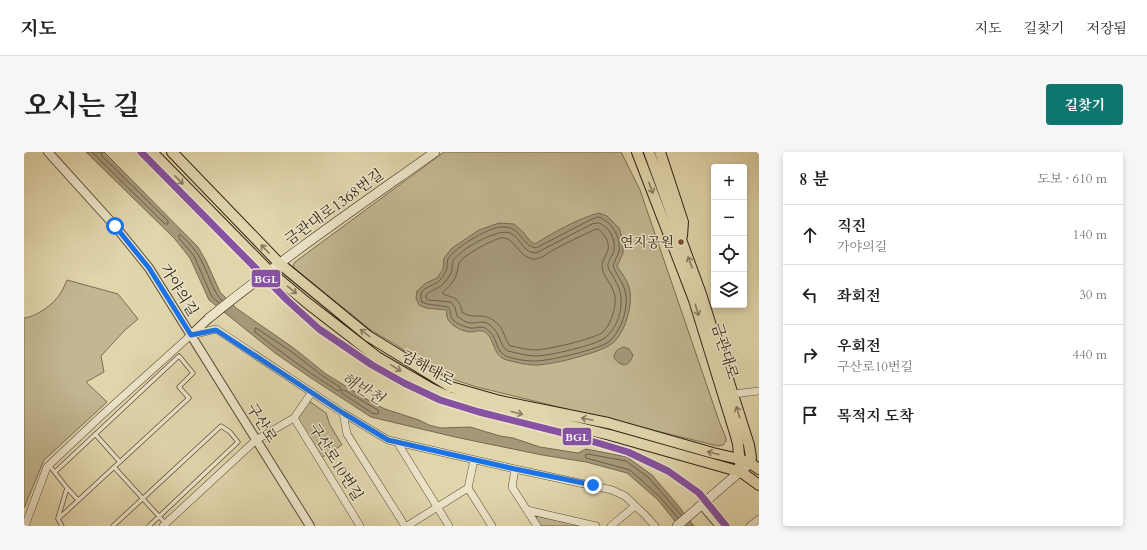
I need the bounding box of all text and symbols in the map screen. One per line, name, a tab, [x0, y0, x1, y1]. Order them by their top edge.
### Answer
text: 지도	[20, 16, 57, 42]
text: 지도	[975, 19, 1002, 38]
text: 길찾기	[1024, 19, 1064, 38]
text: 저장됨	[1086, 19, 1127, 38]
button: 길찾기	[1046, 84, 1123, 125]
text: 오시는 길	[24, 87, 140, 125]
street label: 금관대로1368번길	[281, 164, 387, 250]
map controls	[711, 164, 747, 308]
button: +	[711, 164, 747, 200]
text: 8 분	[799, 168, 829, 191]
text: 도보 · 610 m	[1037, 170, 1107, 188]
one-way arrow	[174, 175, 184, 185]
one-way arrow	[648, 182, 656, 194]
button: −	[711, 200, 747, 236]
text: 직진	[837, 216, 866, 236]
route start	[106, 217, 124, 235]
icon: ahead	[799, 224, 821, 246]
text: 140 m	[1073, 226, 1107, 244]
place label: 연지공원	[620, 233, 674, 252]
button: locate	[711, 236, 747, 272]
marker: 연지공원	[676, 237, 686, 247]
text: 가야의길	[837, 238, 887, 256]
one-way arrow	[260, 244, 270, 254]
one-way arrow	[686, 255, 693, 268]
street label: 가야의길	[155, 260, 203, 320]
line badge: BGL	[251, 269, 281, 288]
text: BGL	[254, 272, 278, 287]
button: layers	[711, 272, 747, 308]
icon: left	[799, 284, 821, 306]
one-way arrow	[286, 286, 297, 295]
text: 좌회전	[837, 286, 880, 306]
text: 30 m	[1079, 286, 1107, 304]
one-way arrow	[694, 303, 701, 316]
street label: 금관대로	[707, 320, 743, 382]
one-way arrow	[359, 329, 370, 337]
text: 우회전	[837, 336, 880, 356]
icon: right	[799, 344, 821, 366]
street label: 김해대로	[398, 346, 459, 391]
text: 440 m	[1073, 346, 1107, 364]
text: 구산로10번길	[837, 358, 913, 376]
one-way arrow	[390, 364, 401, 372]
water label: 해반천	[337, 367, 389, 411]
street label: 구산로	[242, 399, 282, 447]
icon: arrive	[799, 404, 821, 426]
one-way arrow	[734, 406, 741, 419]
text: 목적지 도착	[837, 406, 913, 426]
one-way arrow	[510, 410, 523, 417]
one-way arrow	[581, 415, 594, 423]
street label: 구산로10번길	[304, 419, 368, 505]
line badge: BGL	[562, 427, 592, 446]
text: BGL	[565, 430, 589, 445]
one-way arrow	[707, 449, 720, 456]
route end	[584, 476, 602, 494]

